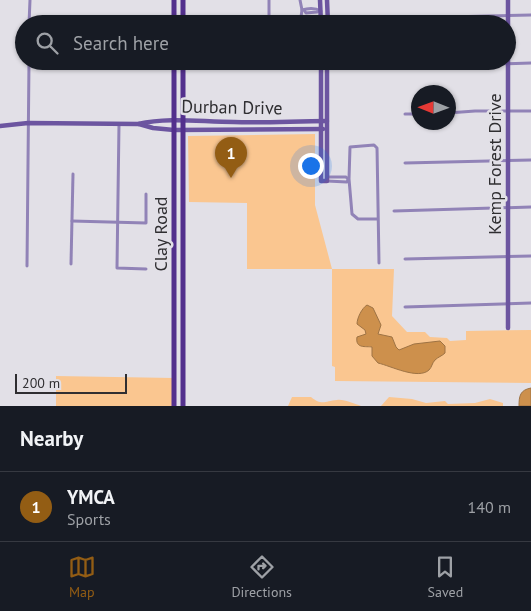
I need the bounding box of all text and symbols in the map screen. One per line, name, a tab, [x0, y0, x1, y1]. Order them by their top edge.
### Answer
search box	[15, 15, 516, 70]
icon: search	[33, 29, 61, 57]
text: Search here	[73, 31, 169, 55]
north arrow	[411, 85, 456, 130]
street label: Kemp Forest Drive	[483, 93, 506, 235]
street label: Durban Drive	[181, 95, 283, 119]
pin: 1	[215, 137, 247, 178]
your location	[298, 153, 324, 179]
street label: Clay Road	[149, 196, 172, 272]
scale bar	[15, 371, 128, 394]
text: 200 m	[22, 374, 60, 392]
text: Nearby	[20, 425, 83, 452]
text: YMCA	[67, 485, 115, 509]
text: 1	[31, 497, 41, 517]
text: 140 m	[468, 497, 511, 517]
text: Sports	[67, 509, 111, 529]
tab: Map	[68, 553, 96, 601]
tab: Directions	[231, 553, 292, 601]
tab: Saved	[428, 553, 463, 601]

